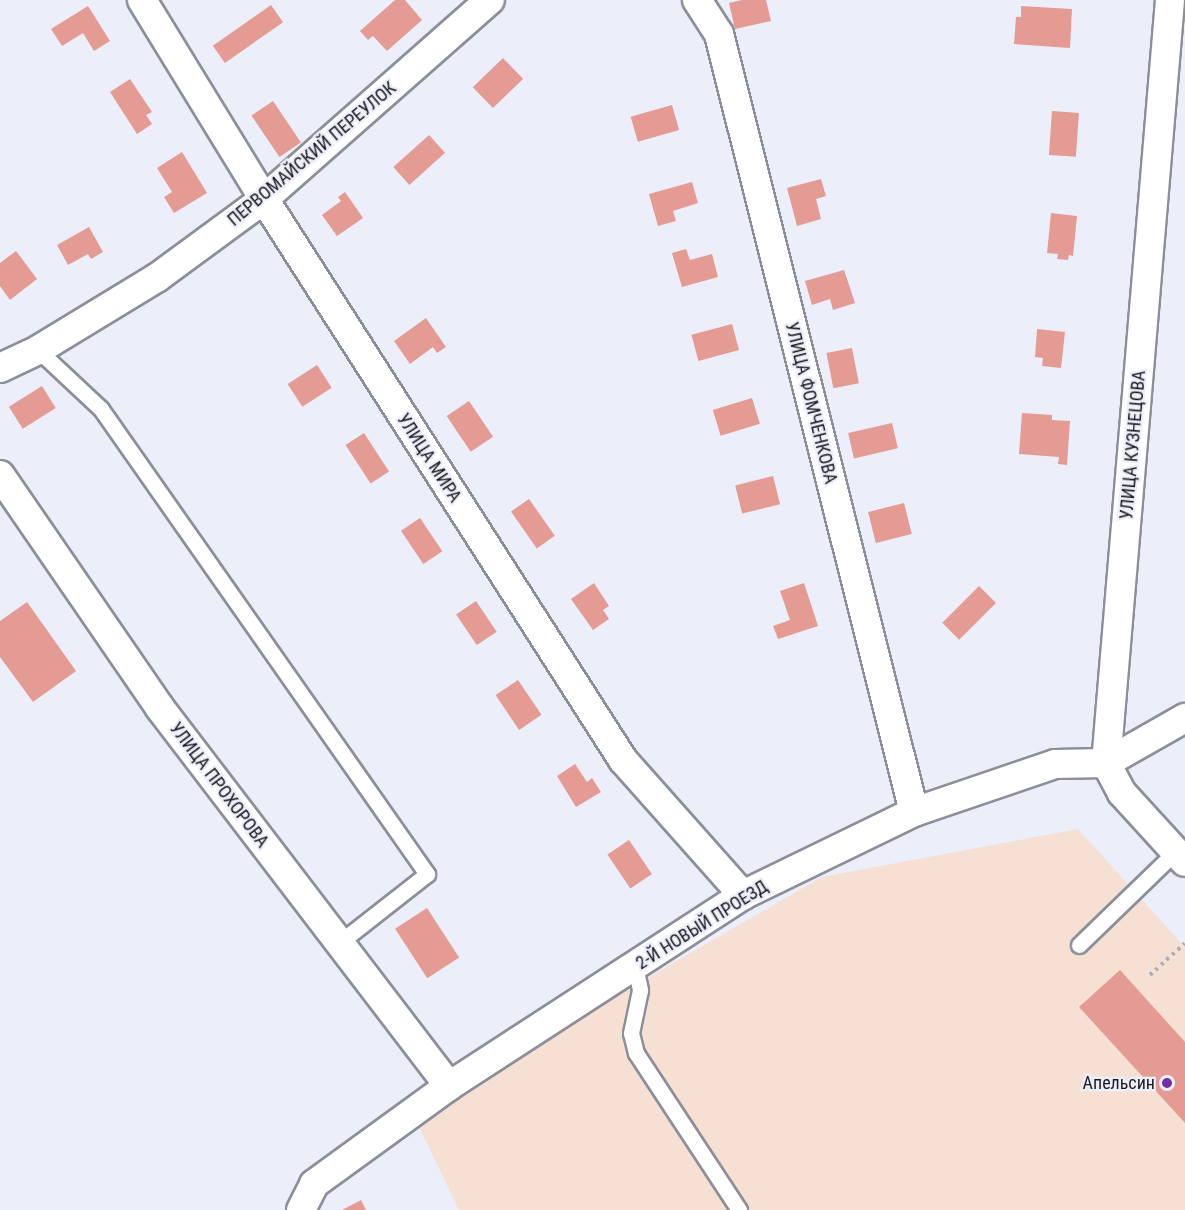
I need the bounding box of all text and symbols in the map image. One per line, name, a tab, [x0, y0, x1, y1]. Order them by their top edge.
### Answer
street label: ПЕРВОМАЙСКИЙ ПЕРЕУЛОК	[223, 77, 401, 231]
street label: УЛИЦА ФОМЧЕНКОВА	[780, 320, 842, 486]
street label: УЛИЦА КУЗНЕЦОВА	[1116, 369, 1150, 521]
street label: УЛИЦА МИРА	[392, 409, 466, 507]
street label: УЛИЦА ПРОХОРОВА	[165, 718, 273, 852]
street label: 2-Й НОВЫЙ ПРОЕЗД	[632, 876, 772, 974]
place label: Апельсин	[1083, 1072, 1155, 1094]
marker: Апельсин	[1160, 1076, 1174, 1090]

